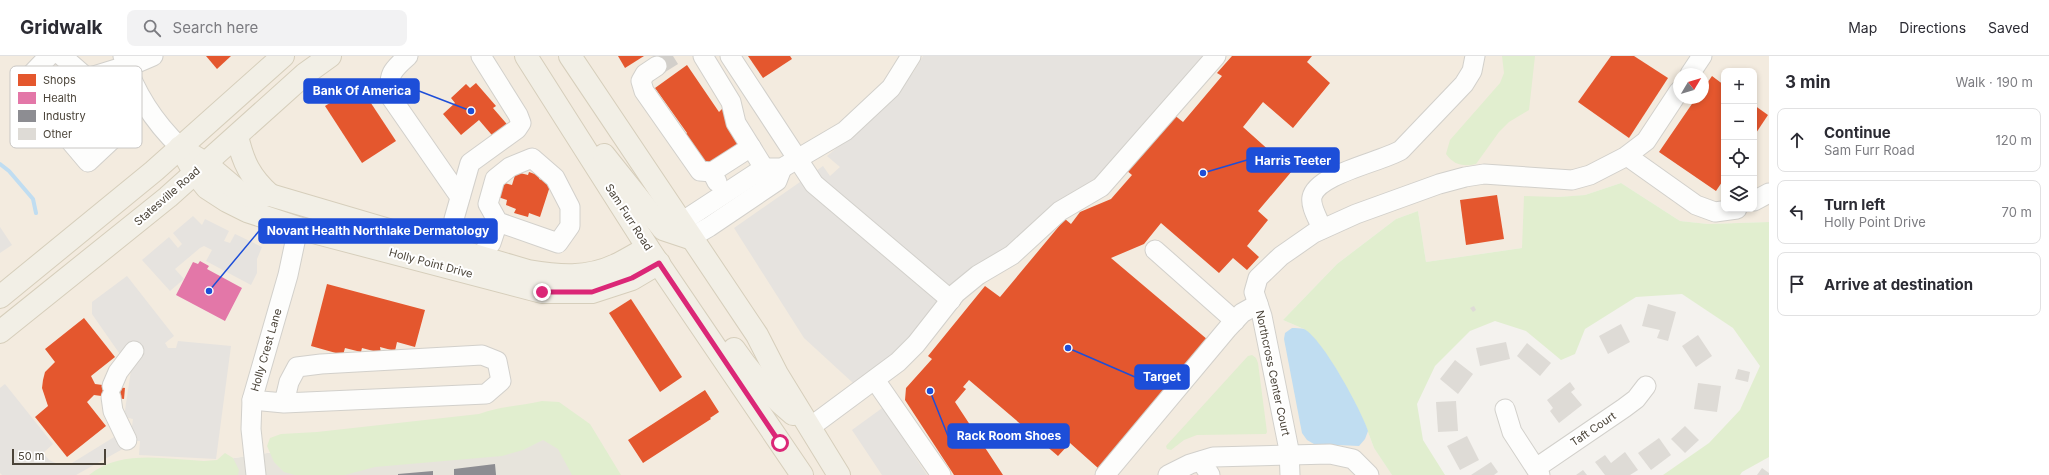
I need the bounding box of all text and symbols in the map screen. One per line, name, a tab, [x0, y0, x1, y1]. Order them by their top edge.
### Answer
search box	[127, 10, 407, 46]
text: Gridwalk	[20, 16, 103, 39]
icon: search	[141, 17, 163, 39]
text: Search here	[173, 18, 258, 37]
text: Map	[1848, 19, 1877, 36]
text: Directions	[1899, 19, 1966, 36]
text: Saved	[1988, 19, 2029, 36]
legend	[10, 66, 142, 148]
north arrow	[1673, 68, 1709, 104]
map controls	[1721, 68, 1757, 212]
button: +	[1721, 68, 1757, 104]
text: 3 min	[1785, 72, 1831, 92]
text: Shops	[43, 73, 76, 87]
text: Walk · 190 m	[1956, 74, 2033, 90]
callout: Bank Of America	[304, 79, 419, 103]
text: Bank Of America	[313, 83, 411, 98]
text: Health	[43, 91, 77, 105]
button: −	[1721, 104, 1757, 140]
text: Industry	[43, 109, 86, 123]
text: Continue	[1824, 123, 1891, 142]
text: Other	[43, 127, 72, 141]
icon: ahead	[1786, 129, 1808, 151]
text: 120 m	[1996, 132, 2032, 148]
button: locate	[1721, 140, 1757, 176]
text: Sam Furr Road	[1824, 142, 1915, 158]
callout: Harris Teeter	[1247, 148, 1339, 172]
text: Harris Teeter	[1255, 153, 1331, 168]
street label: Statesville Road	[131, 164, 203, 228]
button: layers	[1721, 176, 1757, 212]
street label: Sam Furr Road	[602, 181, 656, 253]
text: Turn left	[1824, 195, 1885, 214]
icon: left	[1786, 201, 1808, 223]
text: 70 m	[2002, 204, 2032, 220]
text: Holly Point Drive	[1824, 214, 1926, 230]
callout: Novant Health Northlake Dermatology	[259, 219, 497, 243]
text: Novant Health Northlake Dermatology	[267, 223, 490, 238]
street label: Holly Point Drive	[388, 245, 474, 281]
icon: arrive	[1786, 273, 1808, 295]
text: Arrive at destination	[1824, 275, 1973, 294]
route end	[533, 283, 551, 301]
street label: Holly Crest Lane	[247, 307, 285, 393]
street label: Northcross Center Court	[1253, 309, 1293, 437]
callout: Target	[1135, 365, 1189, 389]
text: Target	[1143, 369, 1182, 384]
street label: Taft Court	[1568, 408, 1619, 449]
callout: Rack Room Shoes	[948, 424, 1069, 448]
text: Rack Room Shoes	[957, 428, 1062, 443]
route start	[771, 434, 789, 452]
scale bar	[12, 447, 106, 466]
text: 50 m	[18, 449, 44, 463]

